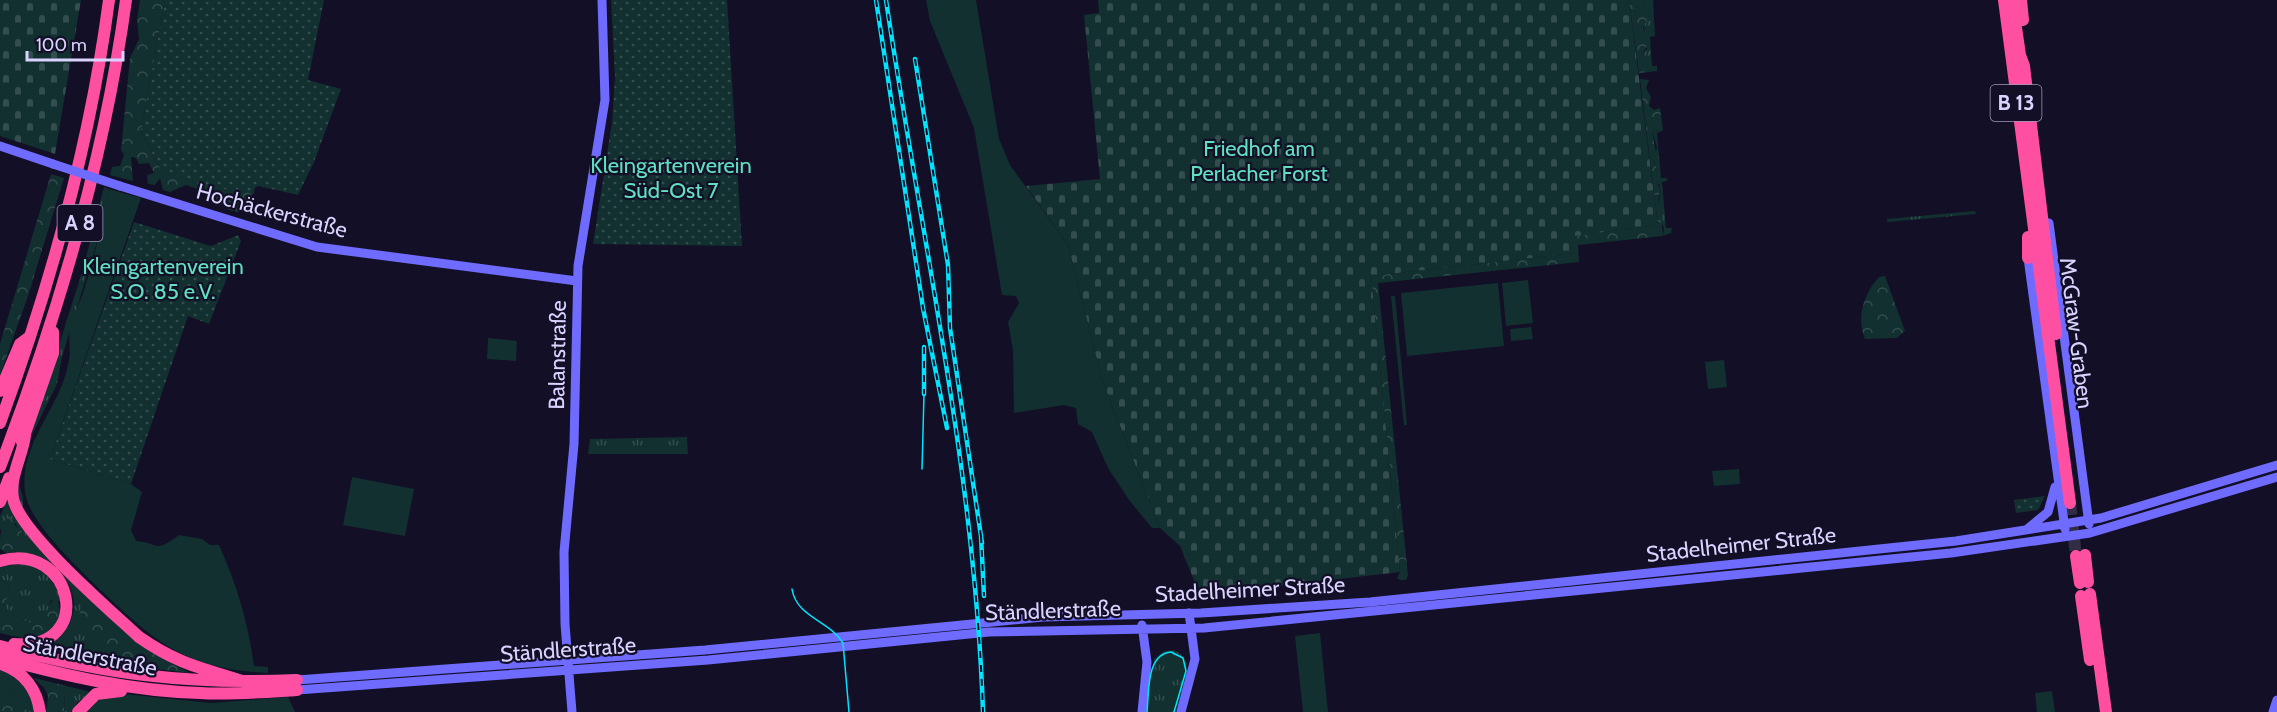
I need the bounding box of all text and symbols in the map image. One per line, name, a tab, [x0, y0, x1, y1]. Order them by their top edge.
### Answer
scale bar	[27, 24, 123, 62]
text: 100 m	[36, 34, 87, 56]
road number: B 13	[1990, 85, 2042, 121]
park label: Friedhof am Perlacher Forst	[1190, 135, 1328, 187]
park label: Kleingartenverein Süd-Ost 7	[590, 152, 752, 204]
street label: Hochäckerstraße	[193, 177, 350, 244]
road number: A 8	[58, 205, 103, 241]
park label: Kleingartenverein S.O. 85 e.V.	[82, 253, 244, 305]
street label: McGraw-Graben	[2054, 256, 2099, 410]
street label: Balanstraße	[543, 300, 572, 410]
street label: Stadelheimer Straße	[1645, 521, 1837, 568]
street label: Stadelheimer Straße	[1154, 571, 1346, 608]
street label: Ständlerstraße	[985, 595, 1121, 626]
street label: Ständlerstraße	[21, 629, 159, 682]
street label: Ständlerstraße	[499, 631, 637, 668]

